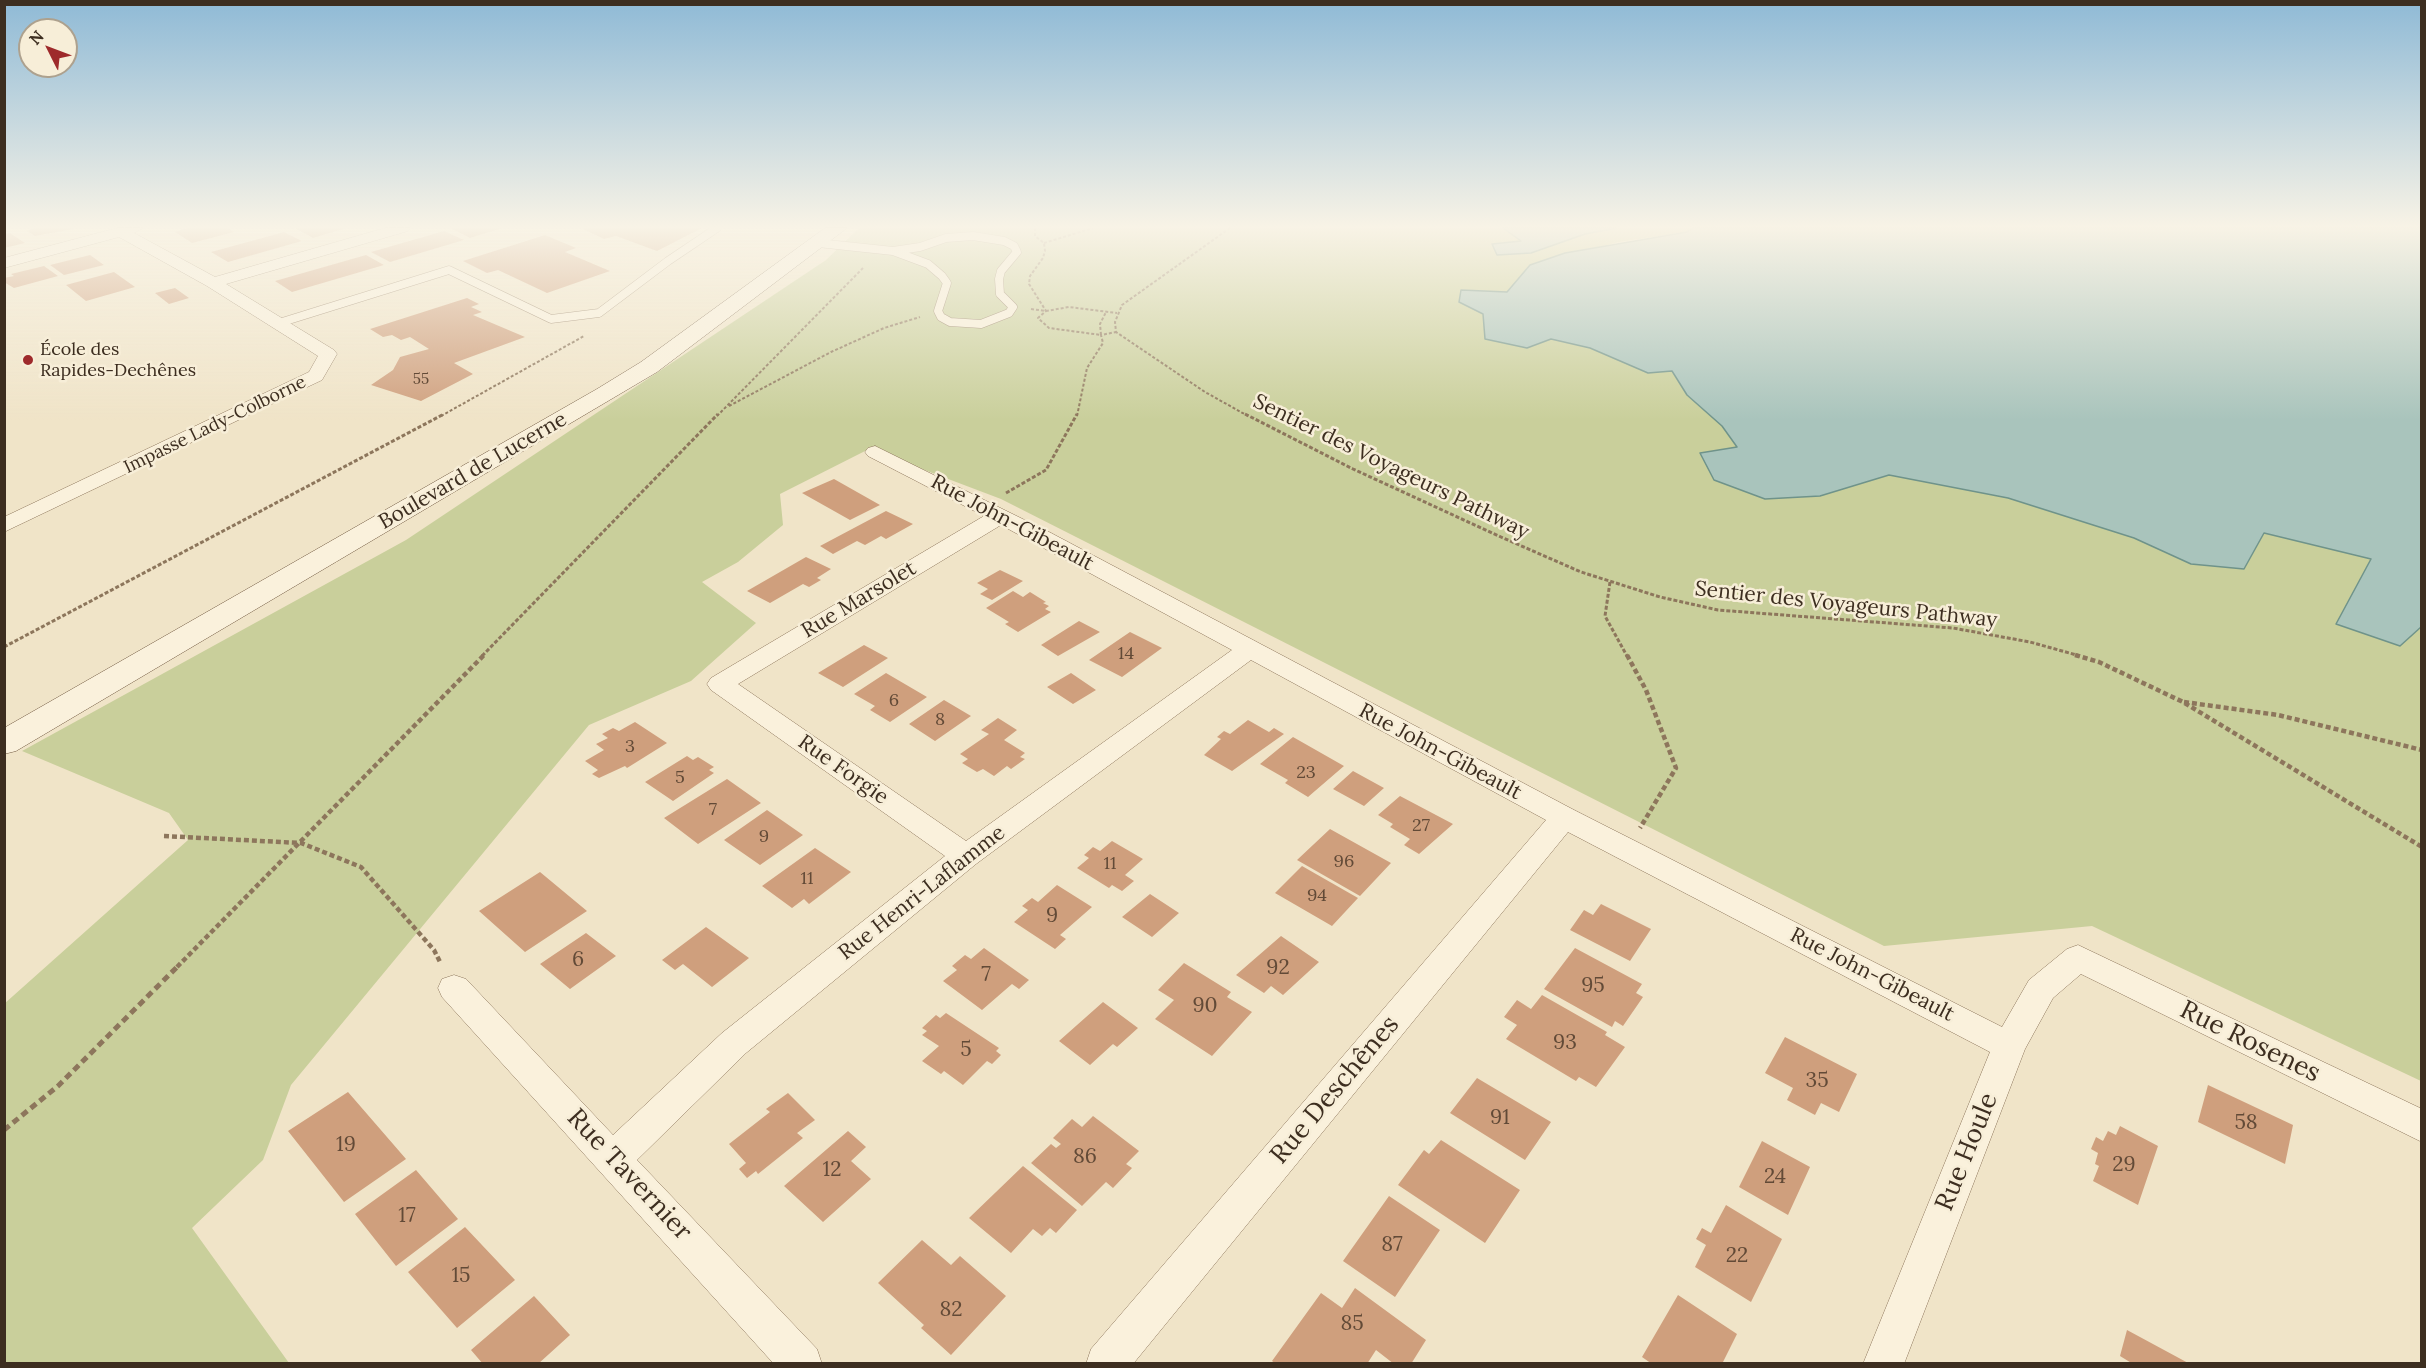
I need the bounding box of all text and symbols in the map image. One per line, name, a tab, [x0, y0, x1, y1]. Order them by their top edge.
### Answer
north arrow	[18, 18, 78, 78]
text: N	[25, 26, 48, 49]
place label: École des Rapides-Dechênes	[40, 339, 196, 382]
marker: École des Rapides-Dechênes	[21, 353, 35, 367]
house number: 55	[413, 371, 429, 389]
street label: Impasse Lady-Colborne	[121, 372, 309, 478]
street label: Sentier des Voyageurs Pathway	[1249, 389, 1533, 545]
street label: Boulevard de Lucerne	[374, 407, 572, 535]
street label: Rue John-Gibeault	[926, 469, 1098, 577]
street label: Rue Marsolet	[797, 556, 921, 644]
street label: Sentier des Voyageurs Pathway	[1694, 577, 1998, 633]
house number: 14	[1118, 643, 1134, 665]
house number: 6	[889, 690, 899, 712]
street label: Rue John-Gibeault	[1354, 698, 1526, 806]
house number: 8	[935, 709, 945, 731]
street label: Rue Forgie	[793, 730, 893, 810]
house number: 3	[625, 736, 635, 758]
house number: 23	[1296, 762, 1316, 784]
house number: 5	[675, 767, 685, 789]
house number: 7	[709, 799, 717, 821]
house number: 27	[1412, 815, 1430, 837]
street label: Rue Henri-Laflamme	[834, 820, 1010, 966]
house number: 9	[759, 826, 769, 848]
house number: 96	[1334, 851, 1354, 873]
house number: 11	[1103, 853, 1117, 875]
house number: 11	[800, 868, 814, 890]
house number: 94	[1307, 885, 1327, 907]
house number: 9	[1046, 903, 1058, 929]
street label: Rue John-Gibeault	[1786, 923, 1958, 1027]
house number: 6	[572, 947, 584, 973]
house number: 92	[1266, 955, 1290, 981]
house number: 7	[981, 962, 991, 988]
house number: 95	[1581, 973, 1605, 999]
house number: 90	[1192, 993, 1218, 1019]
street label: Rue Rosenes	[2175, 995, 2325, 1089]
street label: Rue Deschênes	[1264, 1010, 1406, 1170]
house number: 93	[1553, 1030, 1577, 1056]
house number: 5	[960, 1037, 972, 1063]
house number: 35	[1805, 1068, 1829, 1094]
street label: Rue Houle	[1929, 1088, 2005, 1216]
street label: Rue Tavernier	[560, 1103, 698, 1247]
house number: 91	[1490, 1105, 1510, 1131]
house number: 58	[2234, 1110, 2258, 1136]
house number: 19	[336, 1132, 356, 1158]
house number: 86	[1073, 1144, 1097, 1170]
house number: 29	[2112, 1152, 2136, 1178]
house number: 12	[823, 1157, 841, 1183]
house number: 24	[1764, 1164, 1786, 1190]
house number: 17	[398, 1203, 416, 1229]
house number: 87	[1381, 1232, 1403, 1258]
house number: 22	[1726, 1243, 1748, 1269]
house number: 15	[451, 1263, 471, 1289]
house number: 82	[939, 1297, 963, 1323]
house number: 85	[1340, 1311, 1364, 1337]

